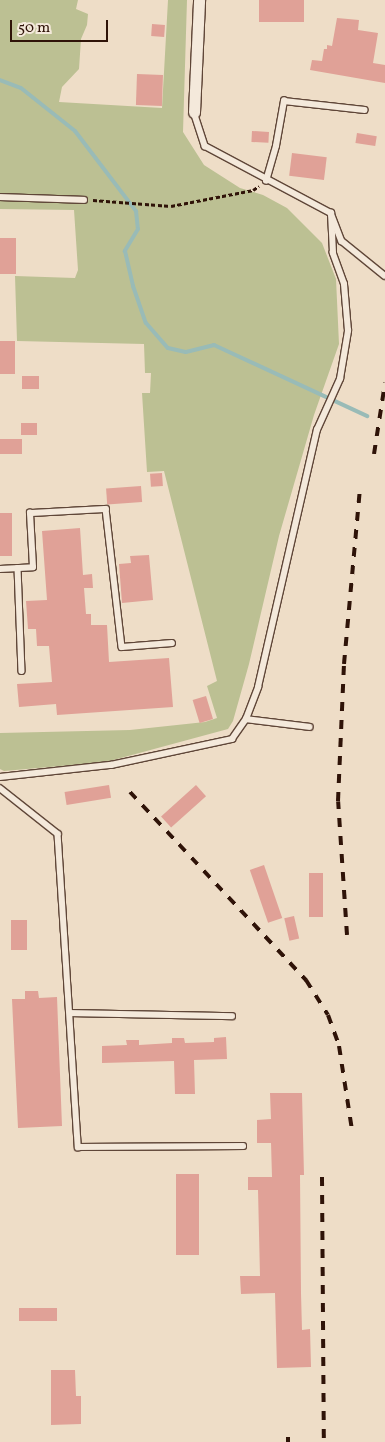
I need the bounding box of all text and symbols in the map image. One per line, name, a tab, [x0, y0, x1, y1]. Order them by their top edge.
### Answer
scale bar	[12, 10, 110, 42]
text: 50 m	[18, 18, 50, 39]

